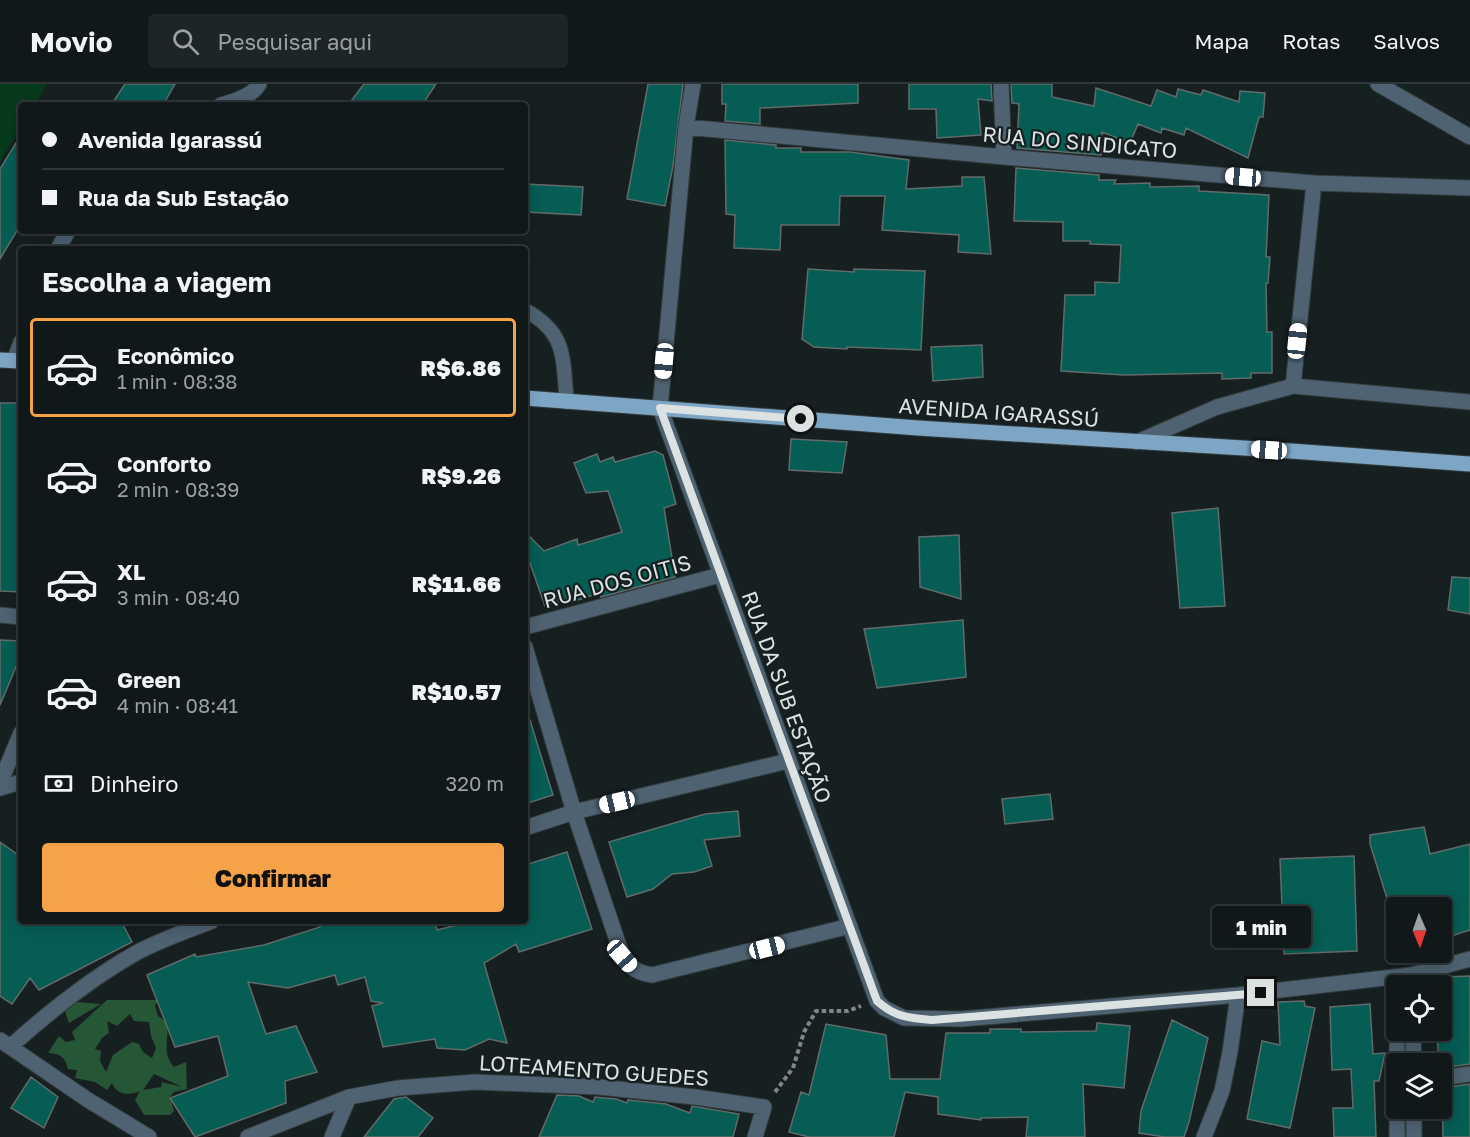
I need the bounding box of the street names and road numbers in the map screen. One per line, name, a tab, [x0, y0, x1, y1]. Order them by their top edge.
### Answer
street label: RUA DO SINDICATO	[982, 121, 1178, 163]
street label: AVENIDA IGARASSÚ	[898, 392, 1100, 432]
street label: RUA DOS OITIS	[540, 549, 694, 613]
street label: RUA DA SUB ESTAÇÃO	[737, 587, 837, 807]
street label: LOTEAMENTO GUEDES	[478, 1049, 710, 1091]

